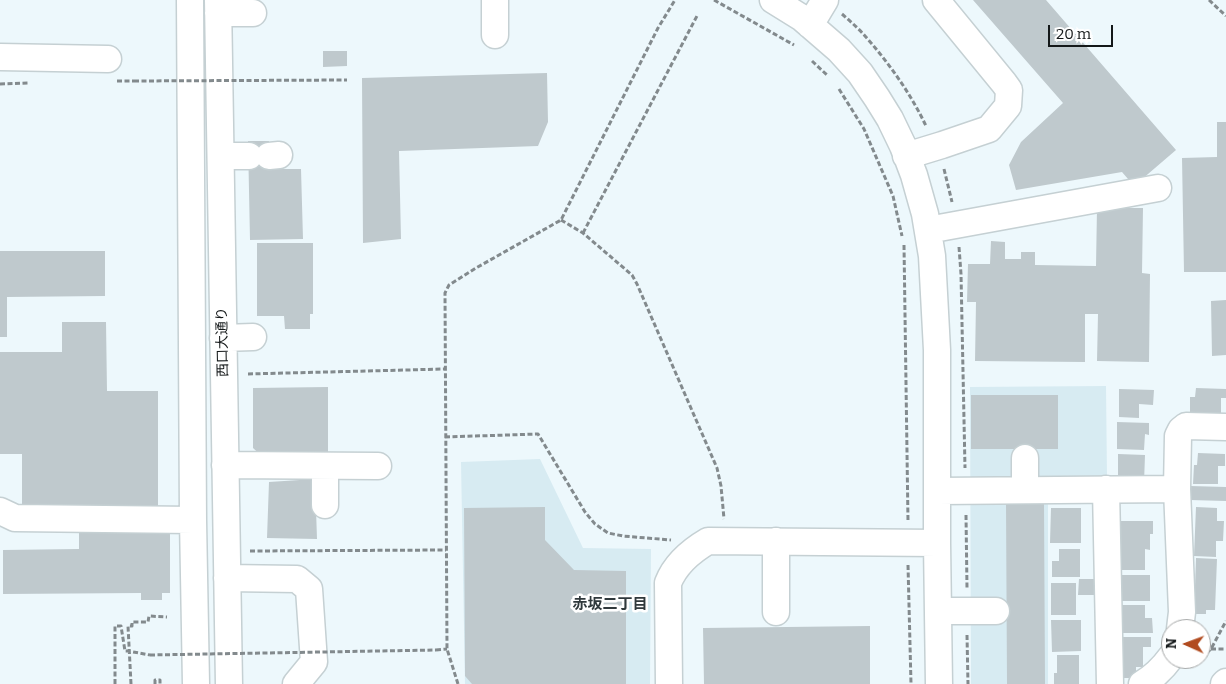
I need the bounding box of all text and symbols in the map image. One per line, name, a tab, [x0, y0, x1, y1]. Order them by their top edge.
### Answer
scale bar	[1051, 15, 1116, 47]
text: 20 m	[1056, 25, 1091, 43]
street label: 西口大通り	[214, 307, 232, 377]
district label: 赤坂二丁目	[573, 596, 647, 614]
north arrow	[1161, 619, 1211, 669]
text: N	[1163, 638, 1180, 649]

